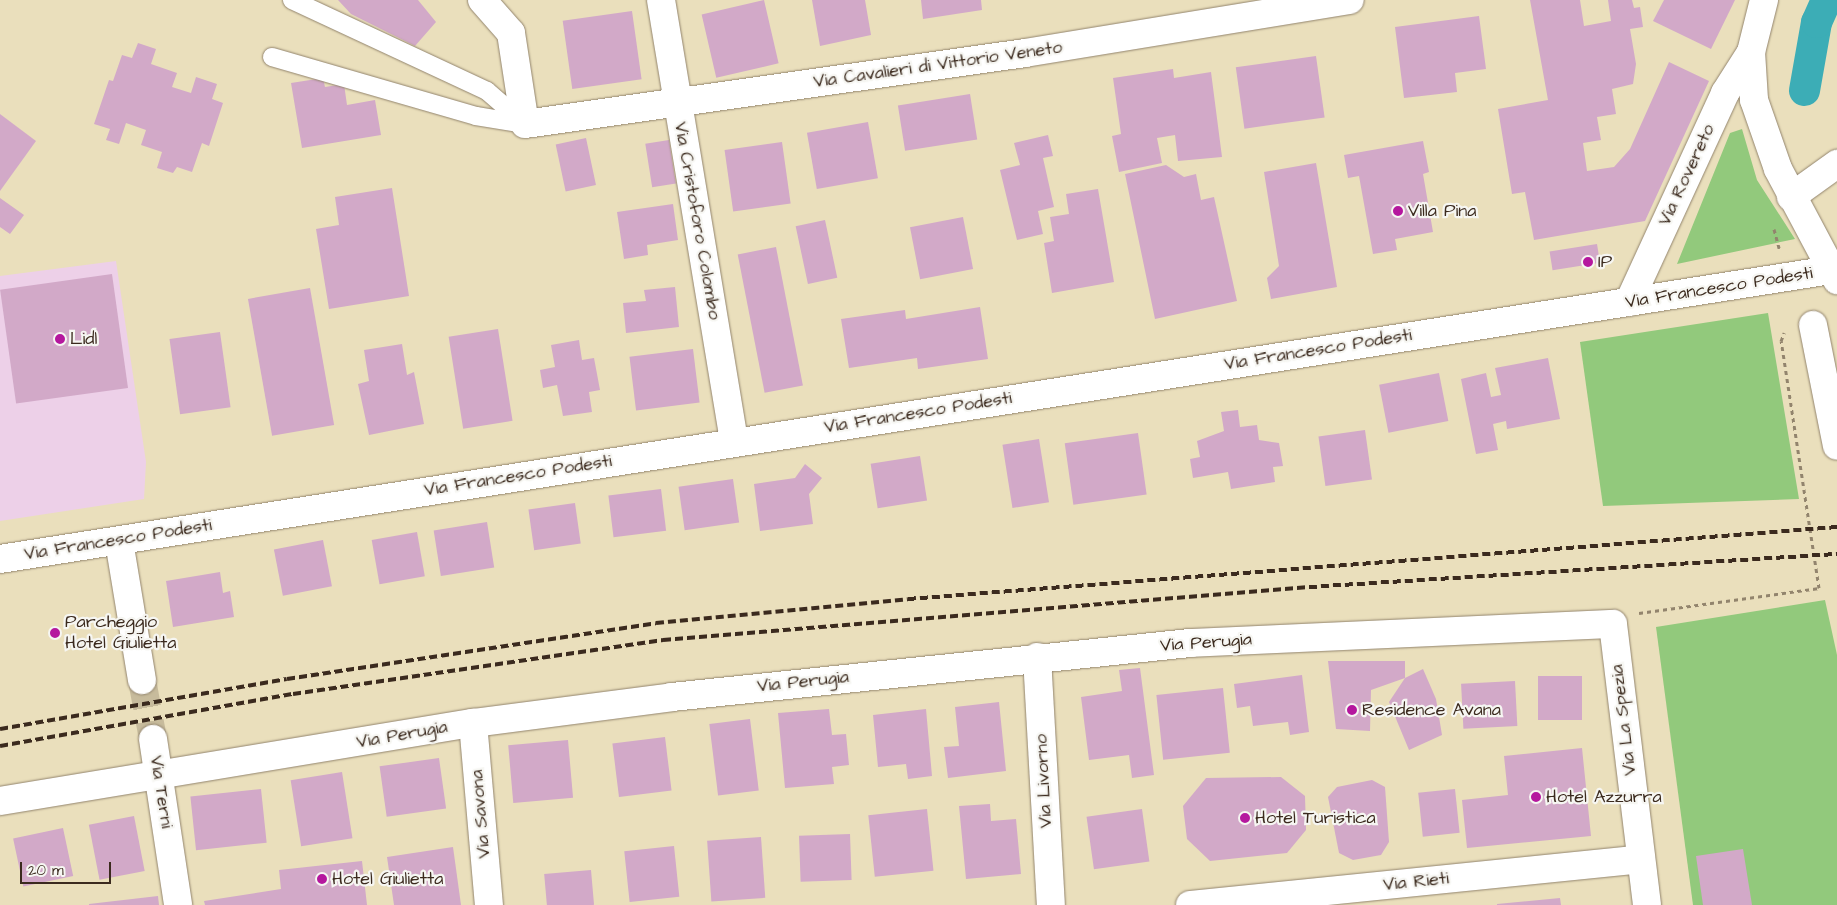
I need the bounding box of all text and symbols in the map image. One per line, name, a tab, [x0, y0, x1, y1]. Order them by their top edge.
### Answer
street label: Via Cavalieri di Vittorio Veneto	[812, 37, 1064, 93]
street label: Via Cristoforo Colombo	[669, 120, 725, 322]
street label: Via Rovereto	[1654, 121, 1720, 229]
place label: Villa Pina	[1408, 200, 1476, 222]
marker: Villa Pina	[1392, 205, 1404, 217]
place label: IP	[1598, 251, 1612, 273]
marker: IP	[1582, 256, 1594, 268]
street label: Via Francesco Podesti	[1624, 263, 1814, 313]
street label: Via Francesco Podesti	[1223, 325, 1413, 375]
place label: Lidl	[70, 328, 97, 350]
marker: Lidl	[54, 333, 66, 345]
street label: Via Francesco Podesti	[823, 388, 1013, 438]
street label: Via Francesco Podesti	[423, 451, 613, 501]
street label: Via Francesco Podesti	[23, 515, 213, 565]
place label: Parcheggio Hotel Giulietta	[65, 612, 176, 654]
marker: Parcheggio Hotel Giulietta	[49, 627, 61, 639]
street label: Via Perugia	[1159, 629, 1253, 657]
street label: Via La Spezia	[1606, 663, 1642, 777]
street label: Via Perugia	[756, 666, 850, 698]
place label: Residence Avana	[1362, 699, 1501, 721]
marker: Residence Avana	[1346, 704, 1358, 716]
street label: Via Perugia	[355, 716, 449, 754]
street label: Via Livorno	[1031, 733, 1057, 829]
street label: Via Terni	[145, 754, 177, 830]
street label: Via Savona	[466, 769, 496, 859]
place label: Hotel Azzurra	[1546, 786, 1662, 808]
marker: Hotel Azzurra	[1530, 791, 1542, 803]
place label: Hotel Turistica	[1255, 807, 1376, 829]
marker: Hotel Turistica	[1239, 812, 1251, 824]
scale bar	[22, 852, 114, 884]
text: 20 m	[28, 860, 64, 881]
place label: Hotel Giulietta	[332, 868, 443, 890]
street label: Via Rieti	[1382, 868, 1450, 896]
marker: Hotel Giulietta	[316, 873, 328, 885]

